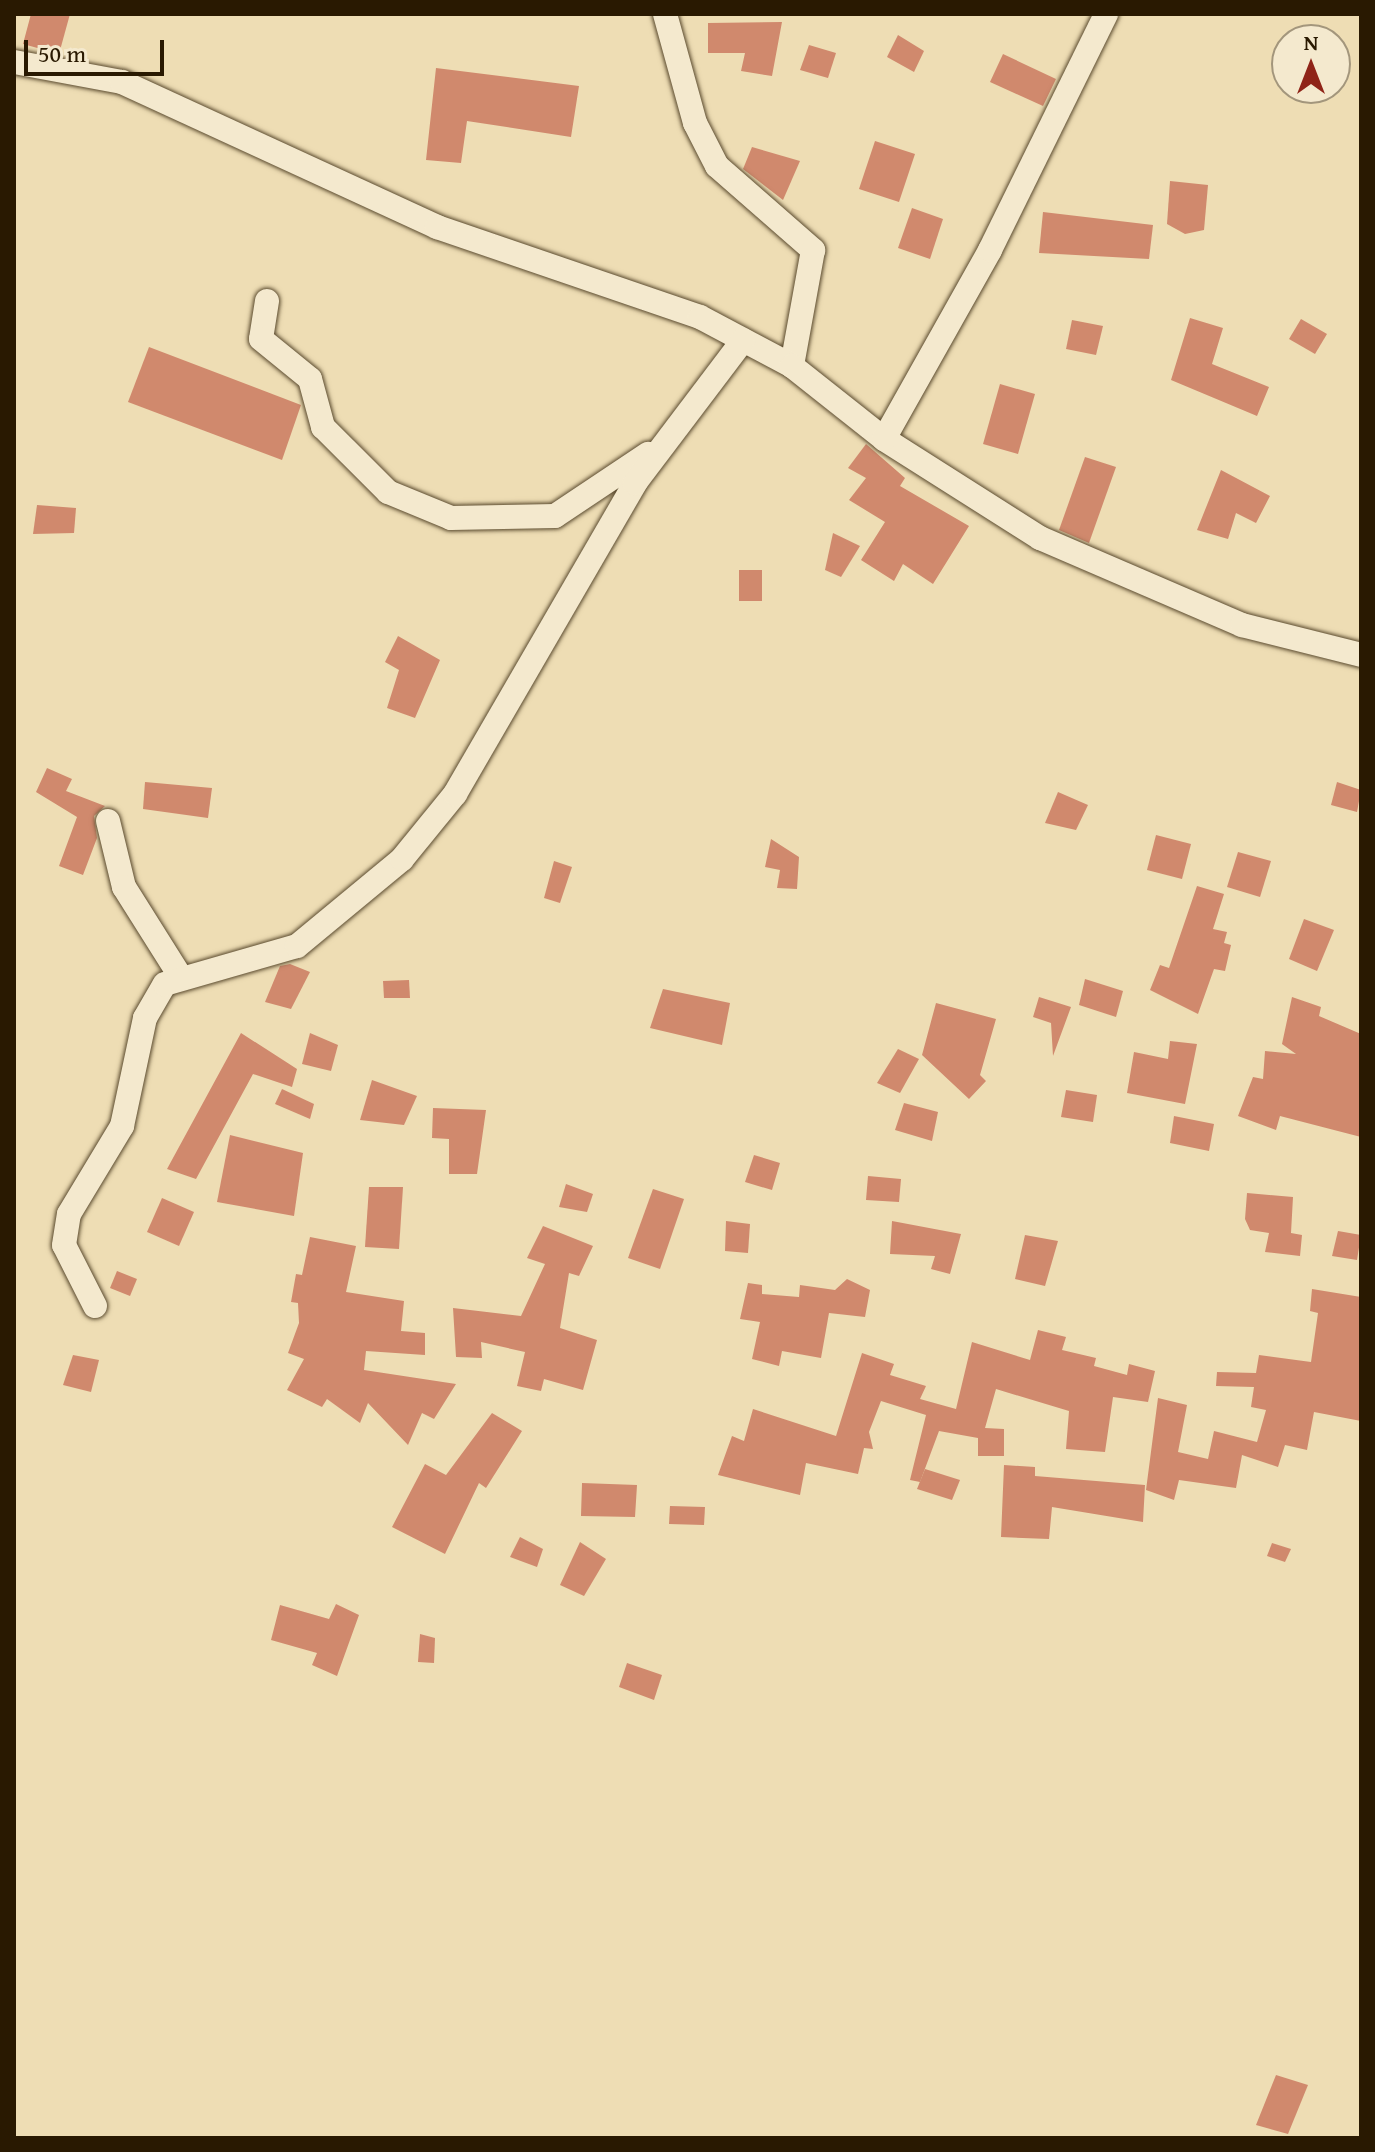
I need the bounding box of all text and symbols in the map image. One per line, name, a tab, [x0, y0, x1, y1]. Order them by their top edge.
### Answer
scale bar	[28, 24, 168, 74]
north arrow	[1271, 24, 1351, 104]
text: N	[1304, 26, 1318, 58]
text: 50 m	[38, 36, 86, 71]

